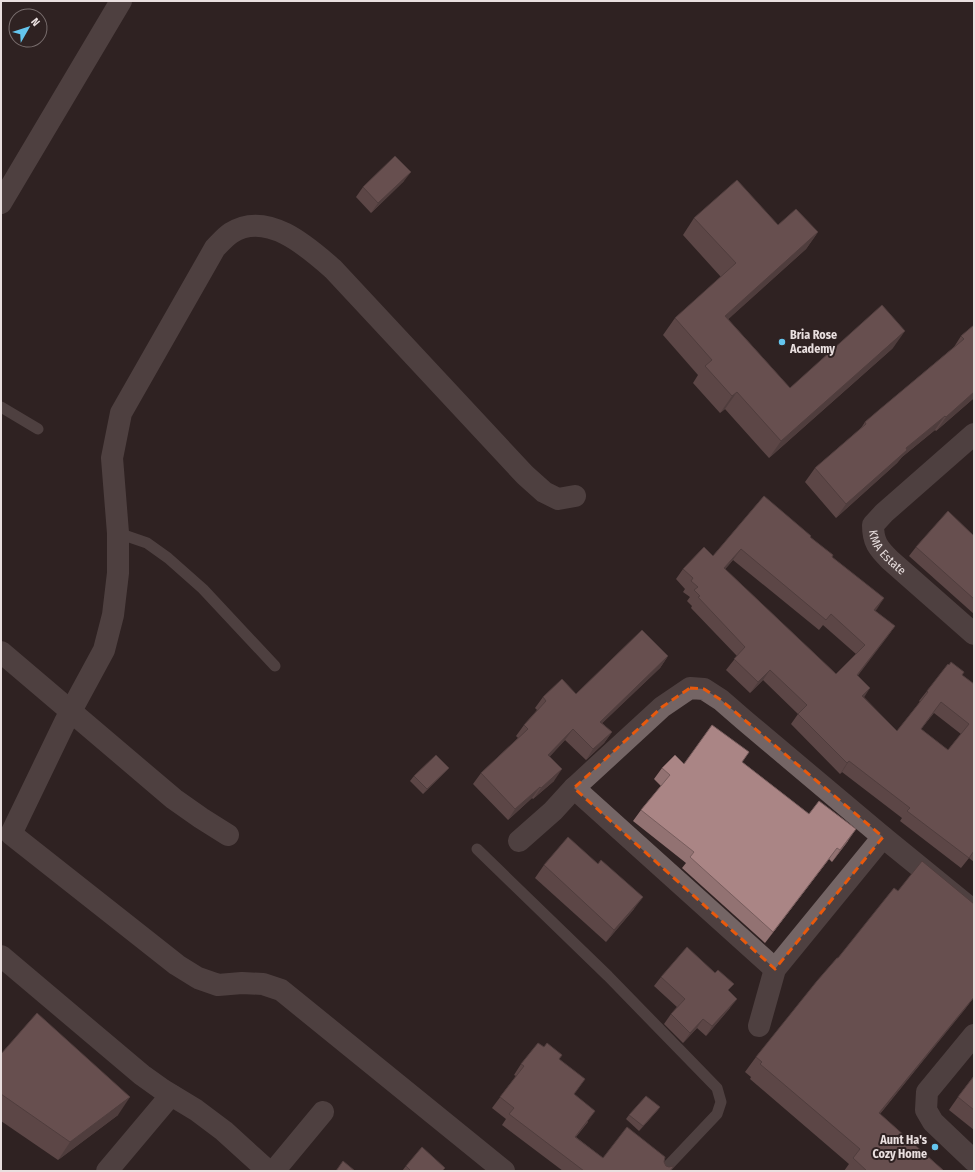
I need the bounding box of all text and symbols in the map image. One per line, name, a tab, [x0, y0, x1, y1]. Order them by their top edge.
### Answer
north arrow	[8, 8, 48, 48]
text: N	[28, 15, 43, 29]
place label: Bria Rose Academy	[789, 328, 837, 356]
marker: Bria Rose Academy	[777, 337, 787, 347]
street label: KMA Estate	[866, 529, 909, 578]
place label: Aunt Ha's Cozy Home	[873, 1133, 928, 1161]
marker: Aunt Ha's Cozy Home	[930, 1142, 940, 1152]

